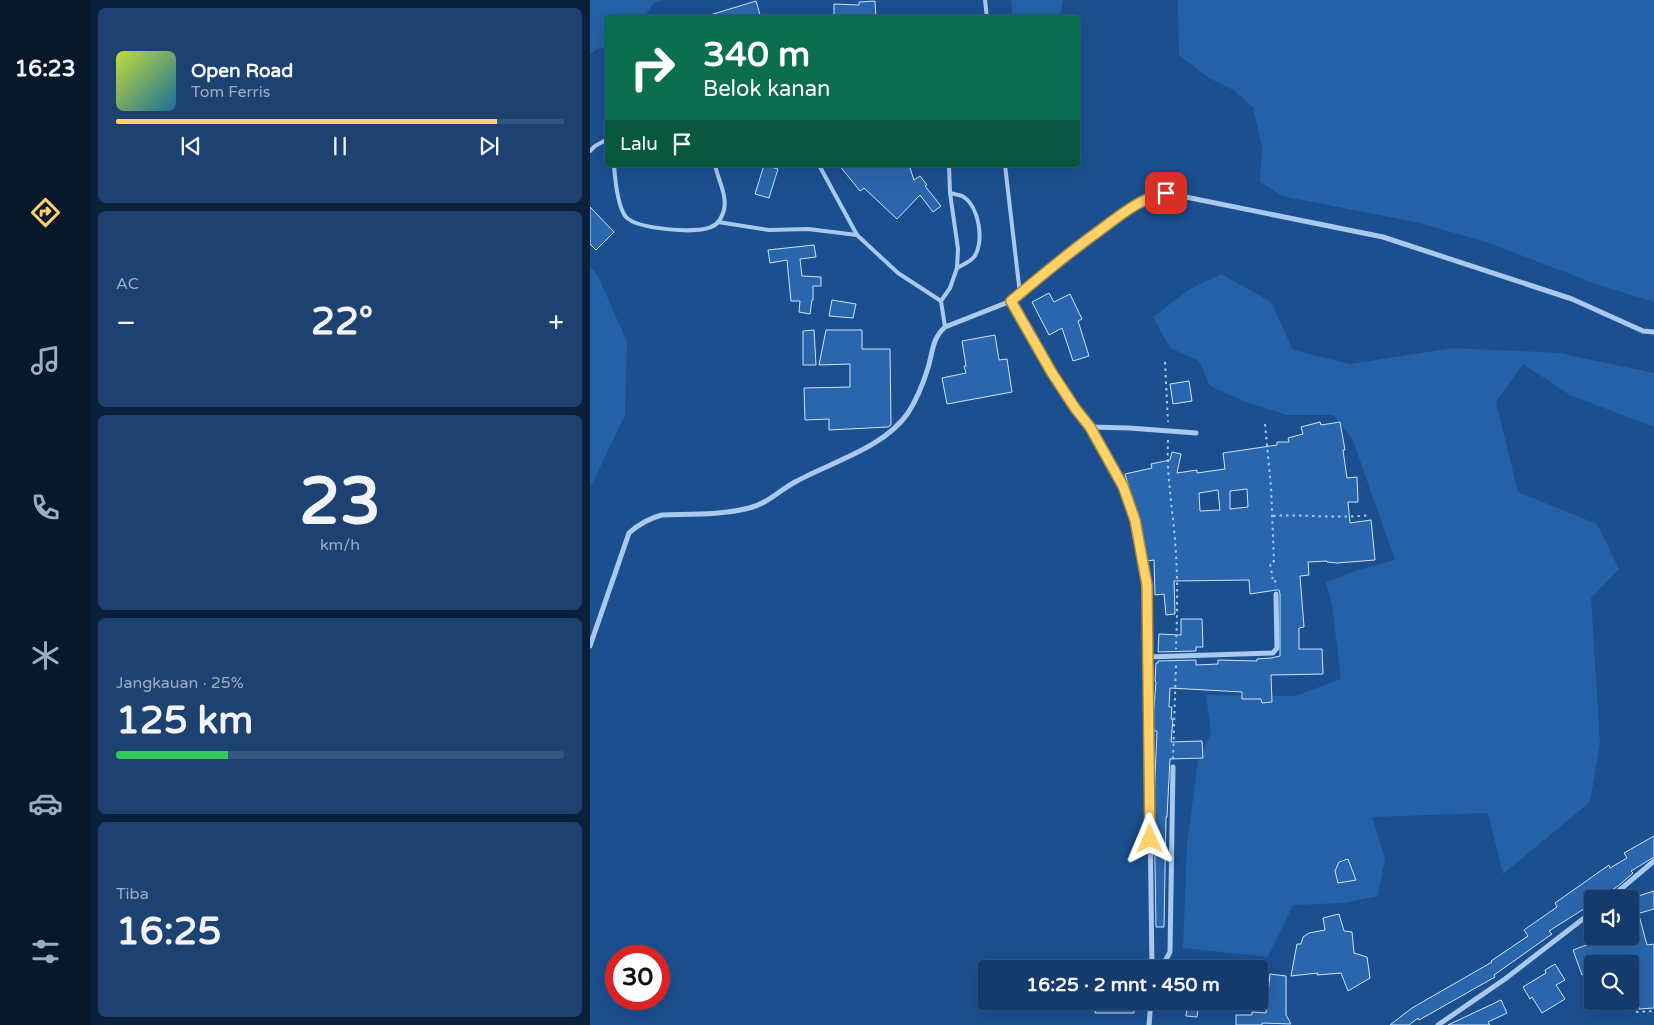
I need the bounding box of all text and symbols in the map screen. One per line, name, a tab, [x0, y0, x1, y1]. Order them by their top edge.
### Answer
text: 340 m	[703, 34, 810, 76]
icon: right	[620, 35, 685, 100]
text: 16:23	[15, 56, 75, 82]
text: Open Road	[191, 60, 293, 82]
text: Belok kanan	[703, 76, 830, 102]
text: Tom Ferris	[191, 82, 270, 102]
icon: arrive	[668, 130, 696, 158]
icon: previous	[177, 132, 205, 160]
icon: pause	[326, 132, 354, 160]
icon: next	[475, 132, 503, 160]
text: Lalu	[620, 133, 658, 155]
pin	[1145, 172, 1187, 214]
icon: arrive	[1152, 179, 1180, 207]
icon: directions	[28, 195, 63, 230]
text: AC	[116, 274, 139, 294]
text: 22°	[311, 299, 373, 345]
text: −	[116, 306, 136, 340]
text: +	[548, 306, 564, 340]
icon: music	[28, 343, 63, 378]
text: 23	[299, 463, 381, 542]
icon: phone	[28, 490, 63, 525]
text: km/h	[320, 535, 360, 555]
icon: climate	[28, 638, 63, 673]
text: Jangkauan · 25%	[116, 673, 244, 693]
text: 125 km	[116, 698, 253, 744]
icon: car	[28, 786, 63, 821]
position arrow	[1123, 812, 1175, 864]
text: Tiba	[116, 884, 149, 904]
map controls	[1584, 890, 1639, 1010]
button: sound	[1584, 890, 1639, 945]
text: 16:25	[116, 909, 221, 955]
icon: filters	[28, 934, 63, 969]
speed limit sign: 30	[605, 945, 670, 1010]
button: search	[1584, 955, 1639, 1010]
text: 16:25 · 2 mnt · 450 m	[1026, 974, 1220, 996]

